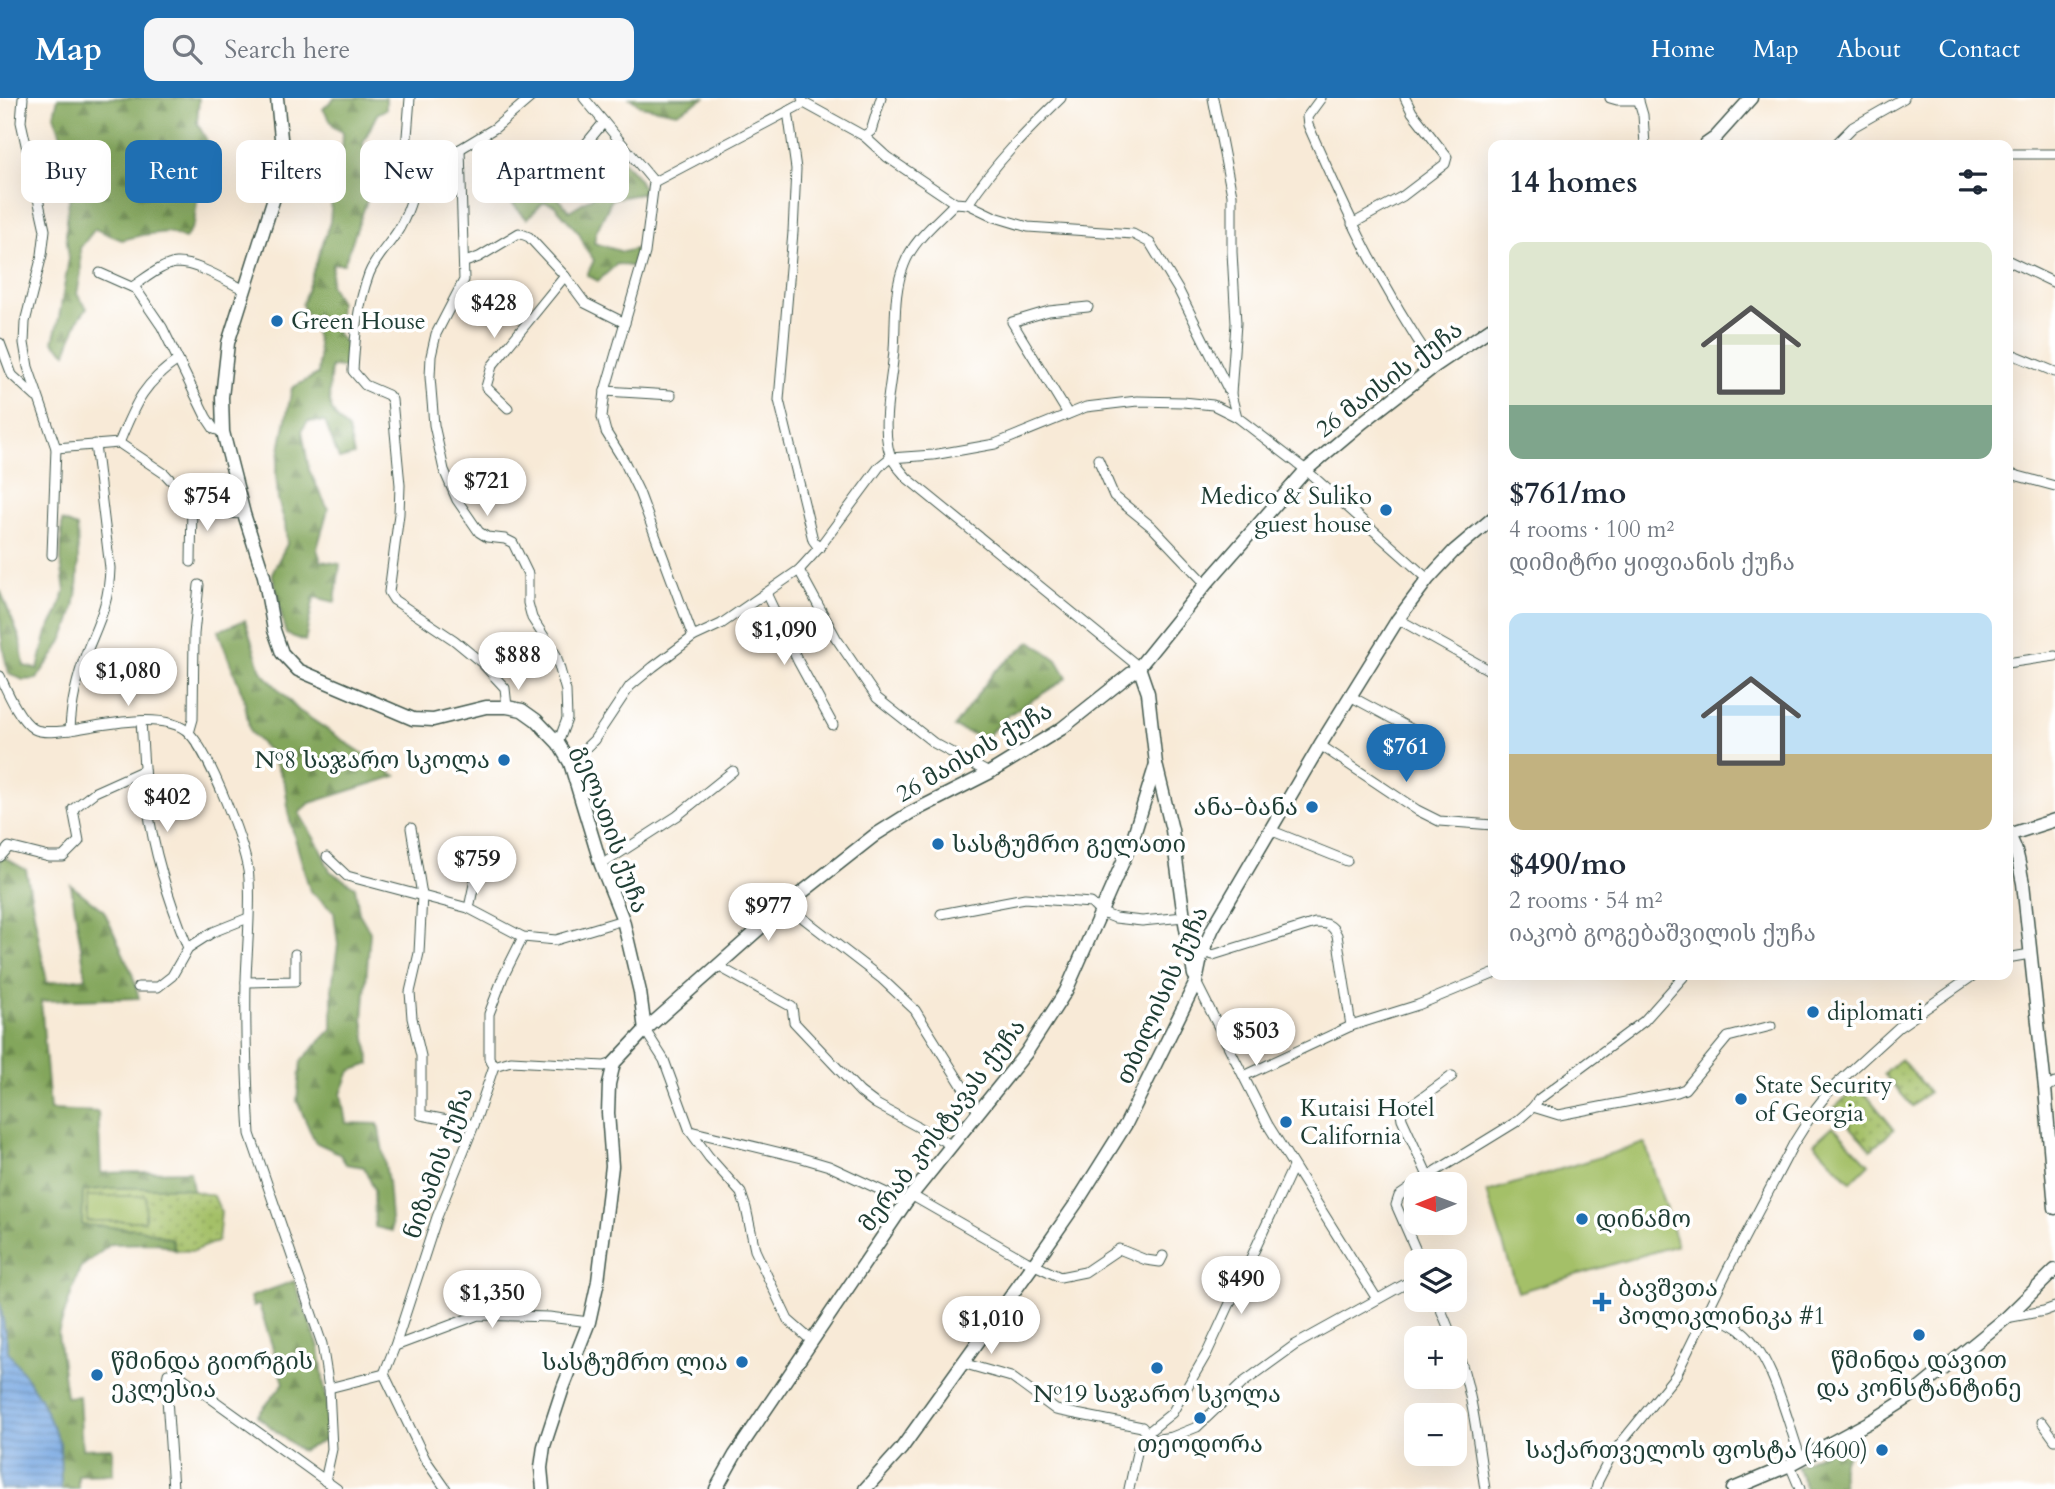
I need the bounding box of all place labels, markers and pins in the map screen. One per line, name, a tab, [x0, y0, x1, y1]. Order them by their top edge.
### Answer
pin: $428	[453, 280, 535, 340]
place label: Green House	[291, 305, 426, 338]
marker: Green House	[269, 313, 285, 329]
pin: $721	[446, 458, 528, 518]
pin: $754	[166, 474, 248, 533]
place label: Medico & Suliko guest house	[1200, 480, 1372, 541]
marker: Medico & Suliko guest house	[1378, 502, 1394, 518]
pin: $1,090	[727, 608, 841, 667]
pin: $888	[477, 632, 559, 692]
pin: $1,080	[71, 648, 185, 708]
pin: $761	[1365, 724, 1447, 784]
place label: №8 საჯარო სკოლა	[254, 744, 490, 777]
marker: №8 საჯარო სკოლა	[496, 752, 512, 768]
pin: $402	[126, 774, 208, 834]
place label: ანა-ბანა	[1194, 791, 1298, 824]
marker: ანა-ბანა	[1304, 799, 1320, 815]
place label: სასტუმრო გელათი	[952, 828, 1186, 861]
pin: $759	[436, 836, 518, 896]
marker: სასტუმრო გელათი	[930, 836, 946, 852]
pin: $977	[727, 884, 809, 943]
place label: diplomati	[1827, 996, 1924, 1029]
marker: diplomati	[1805, 1004, 1821, 1020]
pin: $503	[1215, 1009, 1297, 1068]
place label: State Security of Georgia	[1755, 1069, 1893, 1130]
marker: State Security of Georgia	[1733, 1091, 1749, 1107]
place label: Kutaisi Hotel California	[1300, 1092, 1435, 1153]
marker: Kutaisi Hotel California	[1278, 1114, 1294, 1130]
place label: დინამო	[1596, 1203, 1691, 1236]
marker: დინამო	[1574, 1211, 1590, 1227]
pin: $490	[1200, 1256, 1282, 1316]
pin: $1,350	[435, 1270, 549, 1330]
place label: ბავშვთა პოლიკლინიკა #1	[1618, 1272, 1826, 1333]
marker: ბავშვთა პოლიკლინიკა #1	[1592, 1292, 1612, 1312]
pin: $1,010	[934, 1296, 1048, 1356]
marker: წმინდა დავით და კონსტანტინე	[1911, 1327, 1927, 1343]
place label: წმინდა დავით და კონსტანტინე	[1816, 1344, 2022, 1405]
place label: წმინდა გიორგის ეკლესია	[111, 1345, 313, 1406]
place label: სასტუმრო ლია	[542, 1346, 728, 1379]
marker: სასტუმრო ლია	[734, 1354, 750, 1370]
marker: №19 საჯარო სკოლა	[1149, 1360, 1165, 1376]
marker: წმინდა გიორგის ეკლესია	[89, 1367, 105, 1383]
place label: №19 საჯარო სკოლა	[1033, 1378, 1281, 1411]
marker: თეოდორა	[1192, 1410, 1208, 1426]
place label: თეოდორა	[1137, 1428, 1263, 1461]
place label: საქართველოს ფოსტა (4600)	[1525, 1434, 1868, 1467]
marker: საქართველოს ფოსტა (4600)	[1874, 1442, 1890, 1458]

